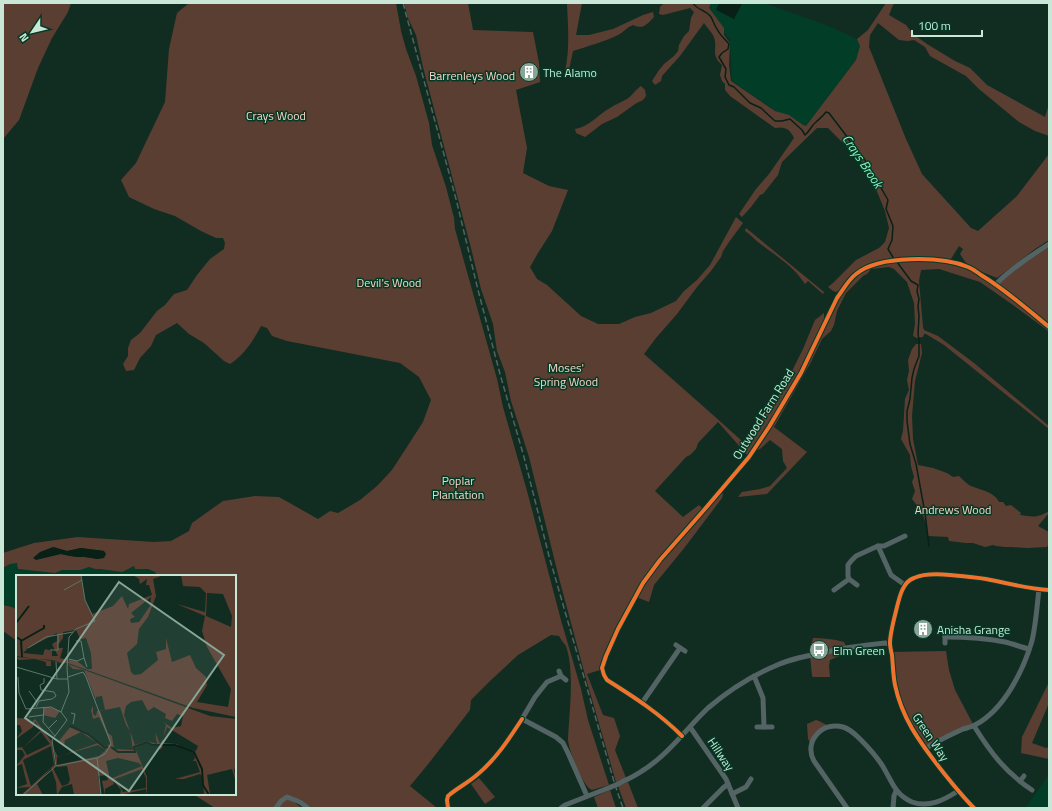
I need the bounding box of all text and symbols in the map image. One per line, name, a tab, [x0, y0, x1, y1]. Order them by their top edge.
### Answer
north arrow	[12, 12, 52, 52]
scale bar	[912, 12, 982, 38]
text: 100 m	[918, 16, 951, 35]
text: N	[15, 30, 33, 45]
building icon: The Alamo	[518, 61, 540, 83]
place label: The Alamo	[543, 63, 597, 82]
park label: Barrenleys Wood	[429, 66, 515, 85]
park label: Crays Wood	[246, 106, 306, 125]
water label: Crays Brook	[838, 130, 890, 194]
park label: Devil's Wood	[357, 273, 421, 292]
park label: Moses' Spring Wood	[534, 358, 598, 391]
street label: Outwood Farm Road	[727, 365, 799, 463]
park label: Poplar Plantation	[432, 471, 484, 504]
park label: Andrews Wood	[915, 500, 991, 519]
inset map	[16, 575, 236, 795]
building icon: Anisha Grange	[912, 618, 934, 640]
place label: Anisha Grange	[937, 620, 1010, 639]
bus stop icon: Elm Green	[808, 639, 830, 661]
place label: Elm Green	[833, 641, 885, 660]
street label: Green Way	[908, 709, 954, 765]
street label: Hillway	[703, 733, 739, 775]

